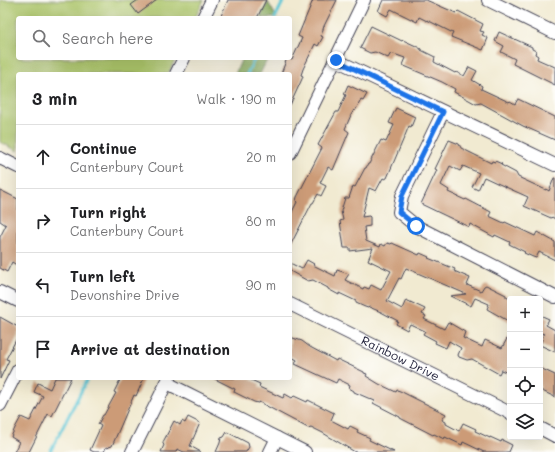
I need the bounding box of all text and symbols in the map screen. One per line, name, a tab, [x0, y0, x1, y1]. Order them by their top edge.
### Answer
search box	[16, 16, 292, 60]
icon: search	[30, 27, 52, 49]
text: Search here	[62, 28, 153, 48]
route end	[327, 51, 345, 69]
text: 3 min	[32, 87, 77, 109]
text: Walk · 190 m	[196, 90, 276, 107]
text: Continue	[70, 138, 137, 158]
icon: ahead	[32, 146, 54, 168]
text: 20 m	[246, 148, 276, 165]
text: Canterbury Court	[70, 158, 184, 175]
text: Turn right	[70, 202, 147, 222]
icon: right	[32, 210, 54, 232]
text: 80 m	[246, 212, 276, 229]
route start	[407, 217, 425, 235]
text: Canterbury Court	[70, 222, 184, 239]
text: Turn left	[70, 266, 135, 286]
icon: left	[32, 274, 54, 296]
text: 90 m	[246, 276, 276, 293]
text: Devonshire Drive	[70, 286, 180, 303]
map controls	[507, 296, 543, 440]
button: +	[507, 296, 543, 332]
street label: Rainbow Drive	[359, 332, 442, 384]
button: −	[507, 332, 543, 368]
icon: arrive	[32, 338, 54, 360]
text: Arrive at destination	[70, 339, 230, 359]
button: locate	[507, 368, 543, 404]
button: layers	[507, 404, 543, 440]

